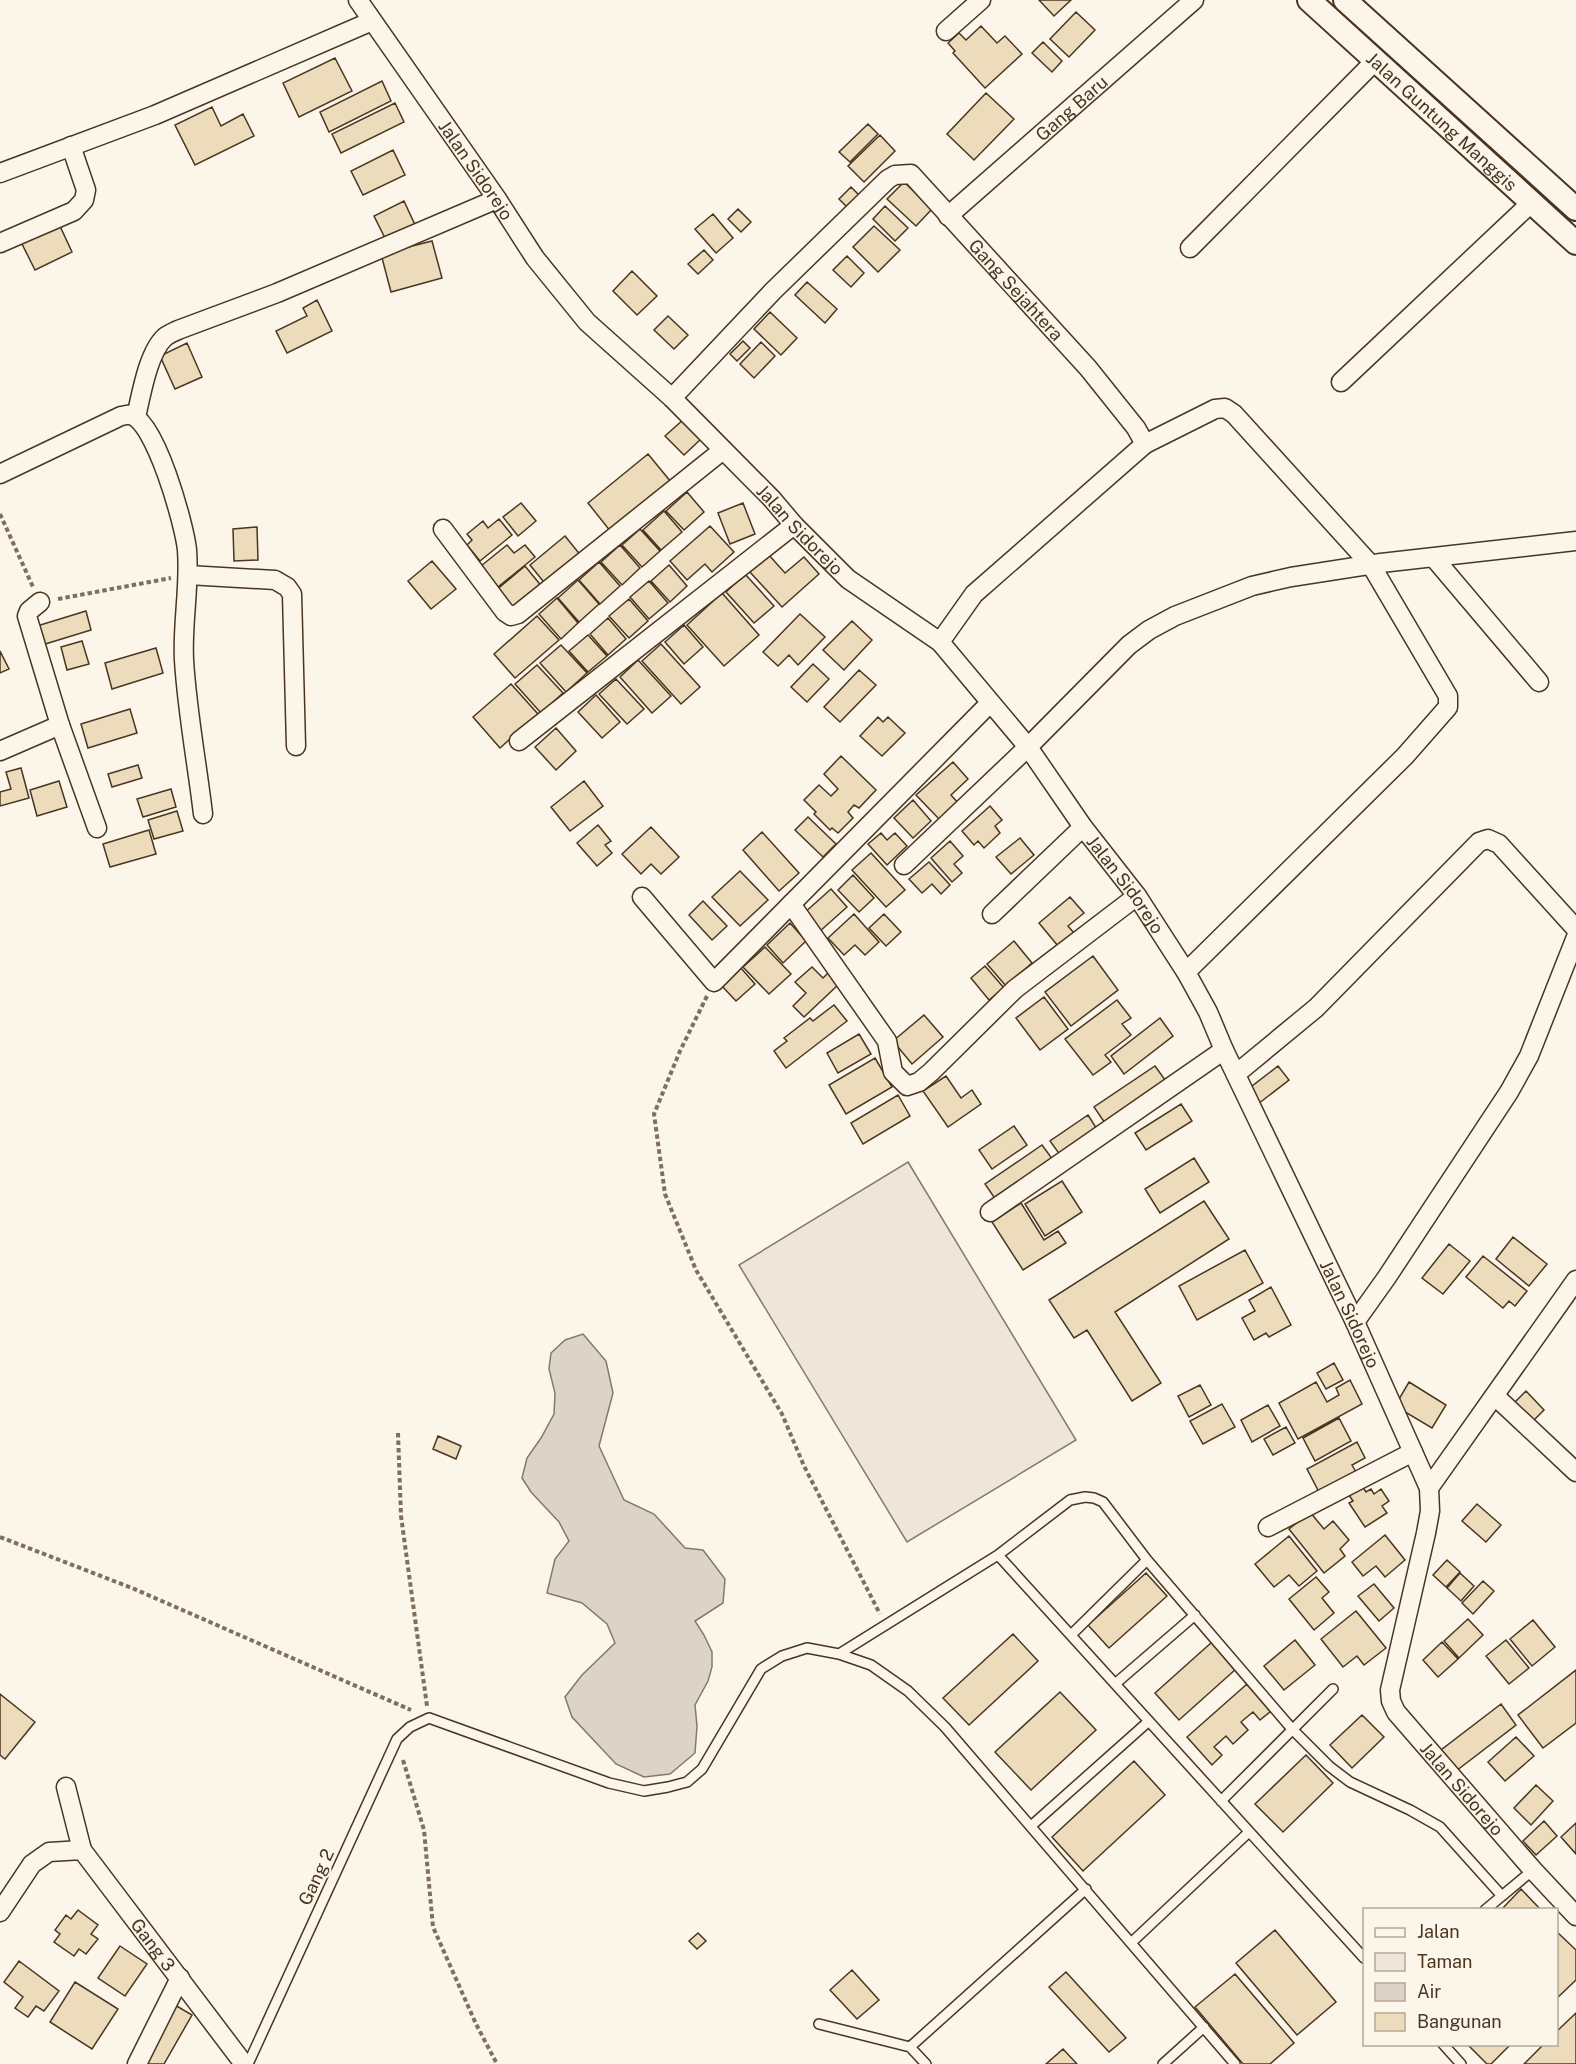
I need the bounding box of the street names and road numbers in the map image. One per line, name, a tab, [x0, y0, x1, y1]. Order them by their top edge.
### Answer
street label: Jalan Guntung Manggis	[1362, 47, 1522, 195]
street label: Gang Baru	[1031, 71, 1111, 145]
street label: Jalan Sidorejo	[435, 116, 518, 224]
street label: Gang Sejahtera	[965, 234, 1068, 344]
street label: Jalan Sidorejo	[753, 480, 848, 579]
street label: Jalan Sidorejo	[1083, 831, 1169, 937]
street label: Jalan Sidorejo	[1316, 1256, 1385, 1371]
street label: Jalan Sidorejo	[1416, 1738, 1508, 1839]
street label: Gang 2	[294, 1845, 338, 1909]
street label: Gang 3	[127, 1914, 180, 1975]

